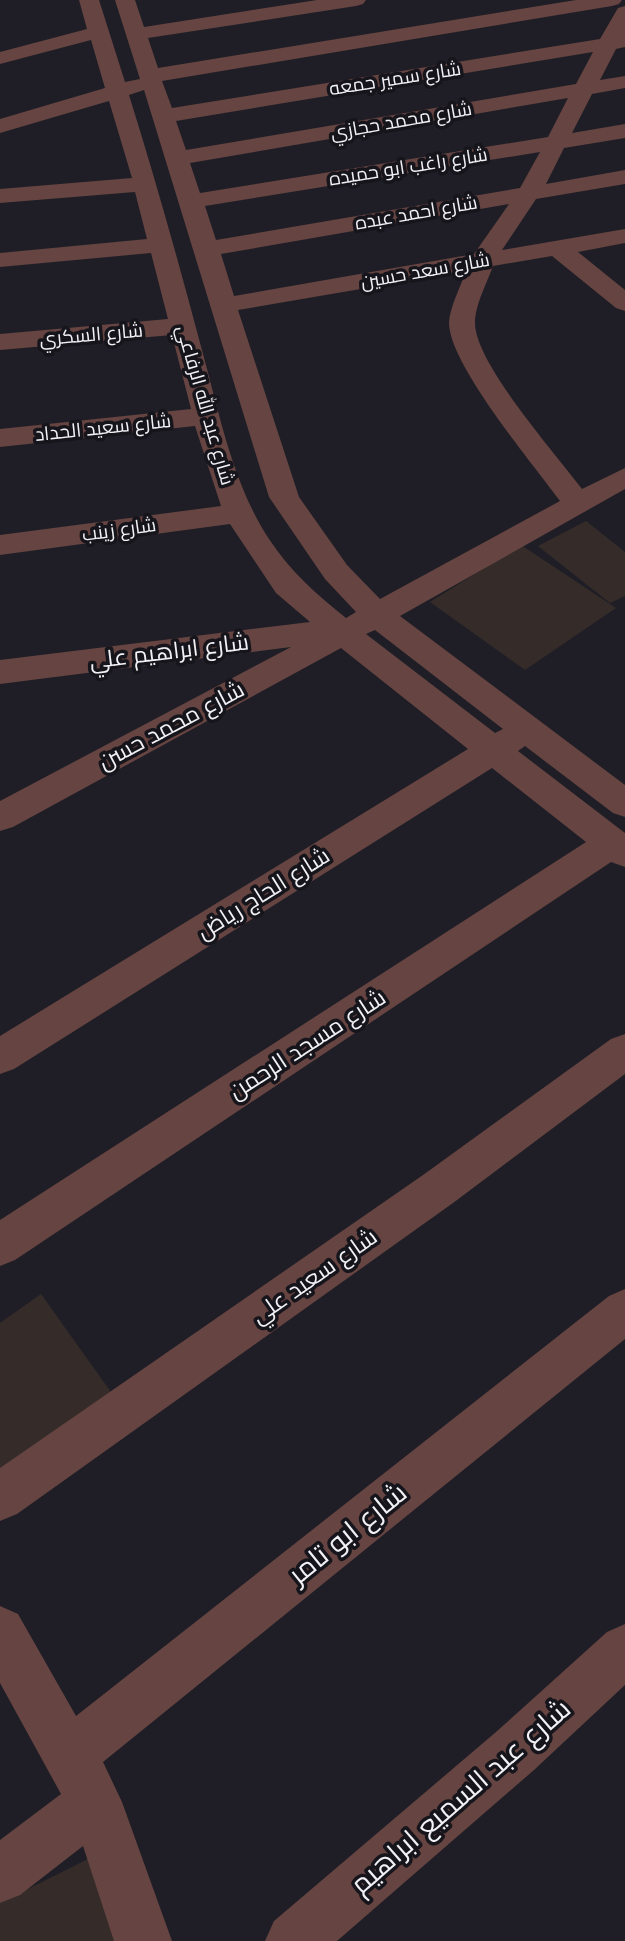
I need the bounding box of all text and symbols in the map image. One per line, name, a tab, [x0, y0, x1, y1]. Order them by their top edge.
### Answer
street label: شارع سمير جمعه	[327, 56, 463, 102]
street label: شارع محمد حجازي	[328, 96, 474, 147]
street label: شارع راغب ابو حميده	[327, 142, 489, 192]
street label: شارع احمد عبده	[353, 189, 479, 237]
street label: شارع سعد حسين	[359, 247, 492, 295]
street label: شارع السكري	[38, 318, 144, 353]
street label: شارع عبد الله الرفاعي	[169, 322, 240, 489]
street label: شارع سعيد الحداد	[34, 408, 172, 448]
street label: شارع زينب	[80, 512, 158, 548]
street label: شارع ابراهيم علي	[88, 626, 251, 679]
street label: شارع محمد حسن	[93, 674, 250, 777]
street label: شارع الحاج رياض	[191, 840, 336, 947]
street label: شارع مسجد الرحمن	[223, 982, 392, 1107]
street label: شارع سعيد علي	[245, 1221, 385, 1333]
street label: شارع ابو تامر	[278, 1473, 414, 1594]
street label: شارع عبد السميع ابراهيم	[342, 1690, 579, 1903]

